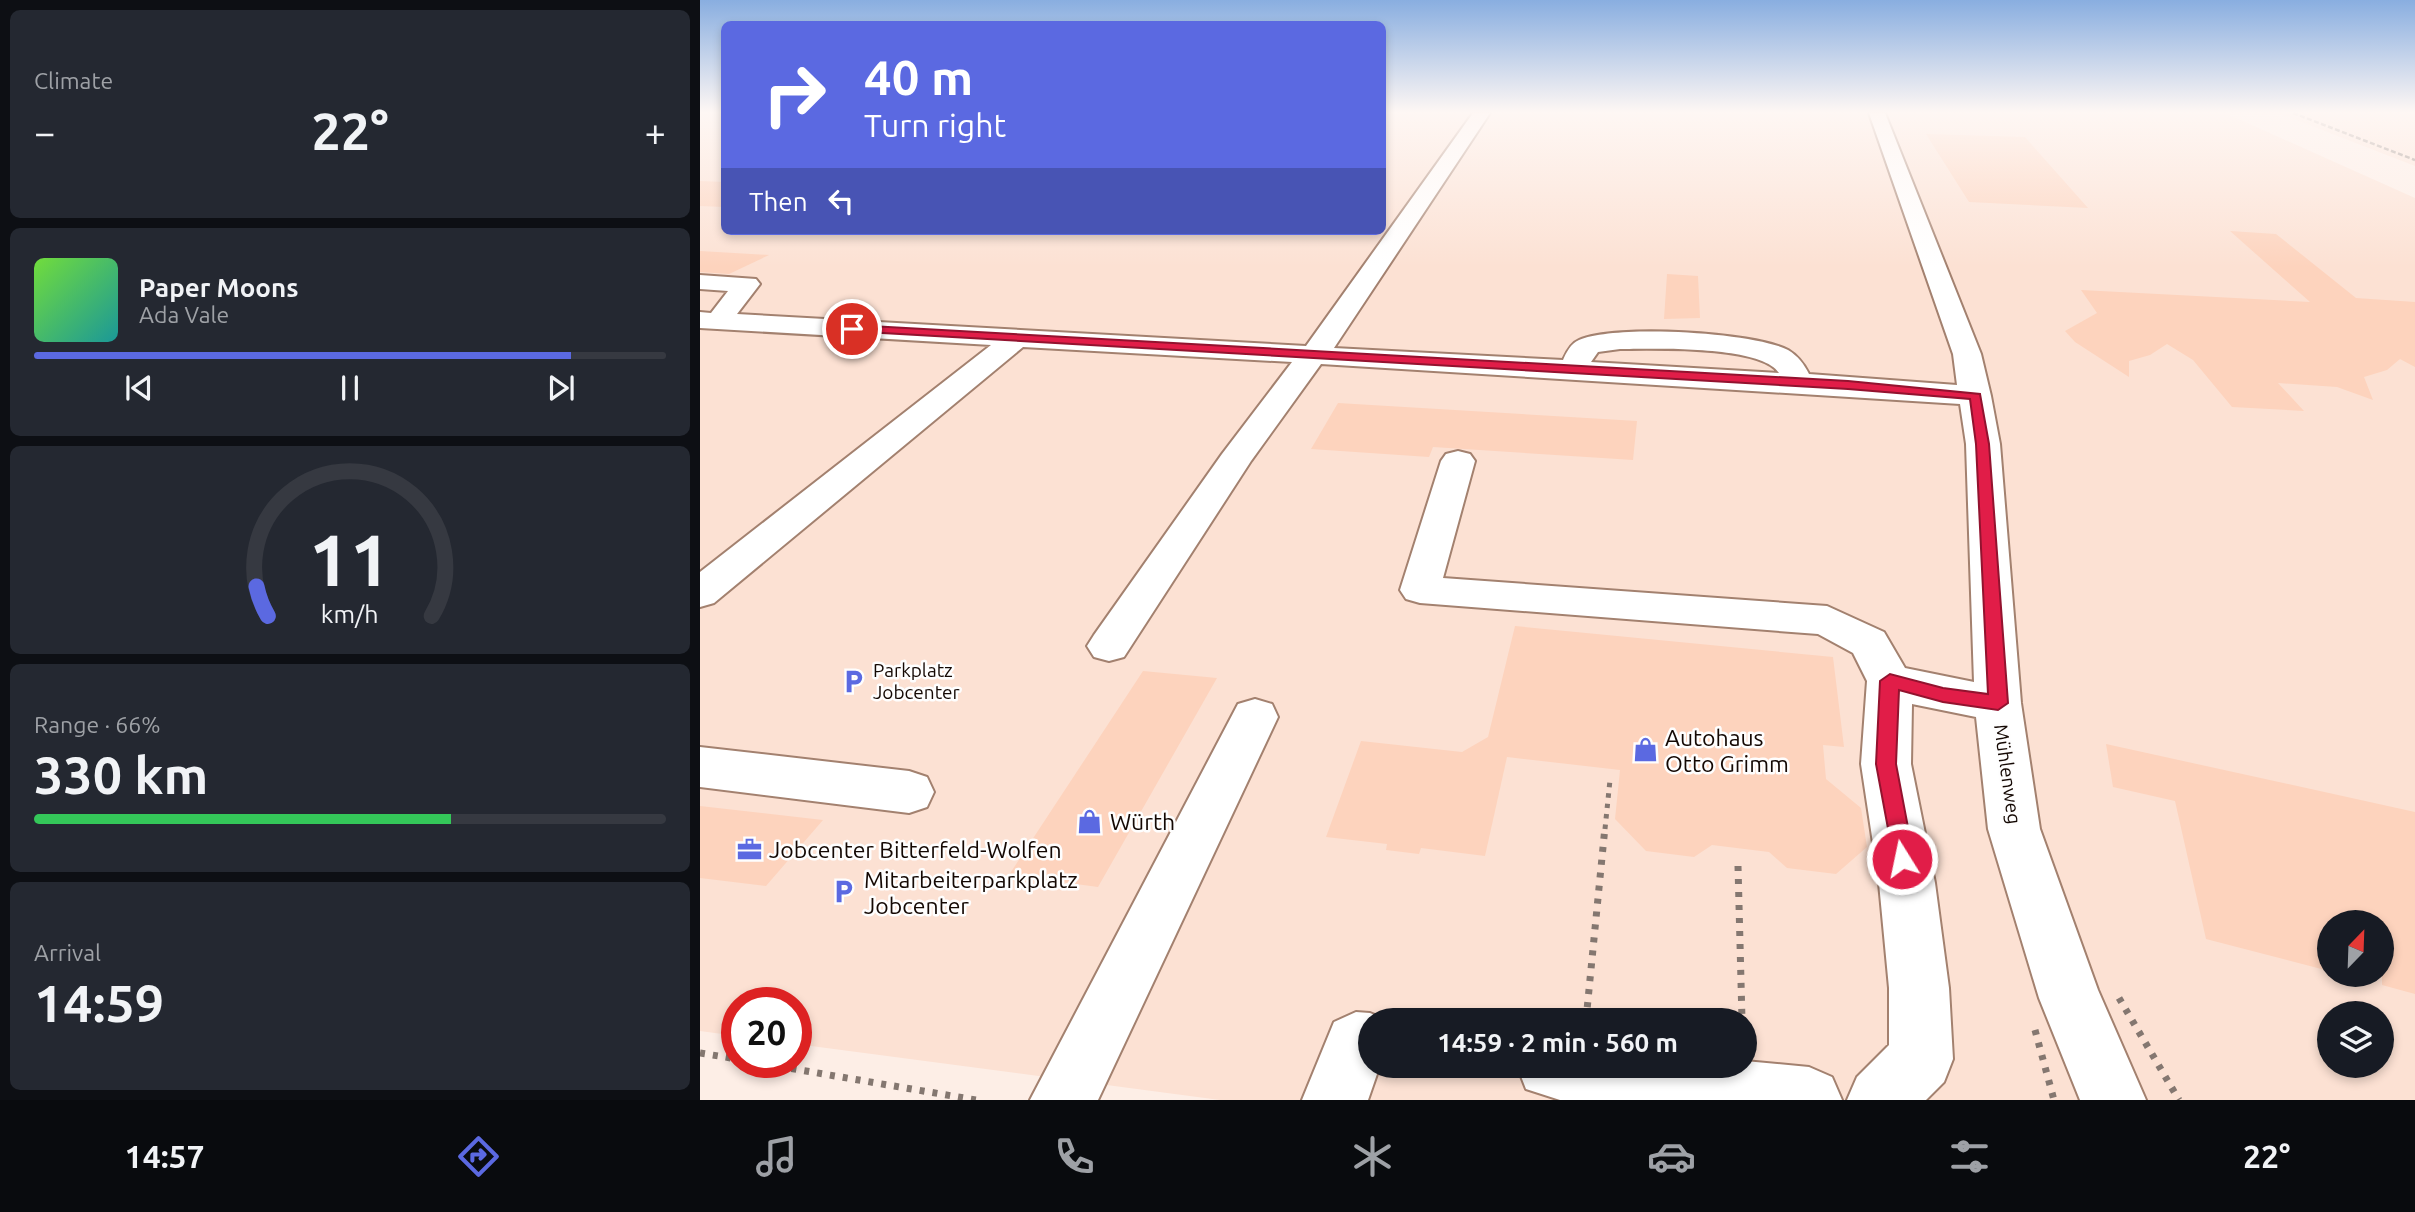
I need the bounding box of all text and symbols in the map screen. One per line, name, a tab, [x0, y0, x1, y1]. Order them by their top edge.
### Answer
icon: right	[749, 49, 840, 140]
text: 40 m	[864, 49, 973, 104]
text: Climate	[34, 68, 113, 93]
text: 22°	[311, 102, 389, 160]
text: Turn right	[864, 107, 1006, 143]
text: −	[34, 111, 55, 153]
text: +	[645, 111, 666, 153]
icon: left	[822, 182, 860, 220]
text: Then	[749, 187, 808, 216]
text: Paper Moons	[139, 273, 298, 302]
pin	[822, 299, 882, 359]
text: Ada Vale	[139, 302, 229, 327]
icon: arrive	[833, 310, 871, 348]
icon: previous	[120, 369, 158, 407]
icon: pause	[331, 369, 369, 407]
icon: next	[542, 369, 580, 407]
text: 11	[309, 518, 391, 600]
text: km/h	[321, 600, 379, 628]
place label: Parkplatz Jobcenter	[873, 659, 960, 703]
parking icon: Parkplatz Jobcenter	[839, 667, 867, 695]
text: Range · 66%	[34, 712, 161, 737]
street label: Mühlenweg	[1990, 723, 2026, 825]
place label: Autohaus Otto Grimm	[1665, 725, 1789, 776]
shop icon: Autohaus Otto Grimm	[1631, 736, 1659, 764]
text: 330 km	[34, 746, 208, 804]
shop icon: Würth	[1076, 807, 1104, 835]
place label: Würth	[1110, 809, 1175, 834]
position arrow	[1865, 822, 1939, 896]
office icon: Jobcenter Bitterfeld-Wolfen	[735, 835, 763, 863]
place label: Jobcenter Bitterfeld-Wolfen	[769, 837, 1062, 862]
place label: Mitarbeiterparkplatz Jobcenter	[864, 867, 1078, 918]
parking icon: Mitarbeiterparkplatz Jobcenter	[830, 878, 858, 906]
north arrow	[2317, 910, 2394, 987]
map controls	[2317, 910, 2394, 1078]
text: Arrival	[34, 940, 101, 965]
text: 14:59	[34, 974, 164, 1032]
speed limit sign: 20	[721, 987, 812, 1078]
button: layers	[2317, 1001, 2394, 1078]
text: 14:59 · 2 min · 560 m	[1437, 1028, 1678, 1057]
icon: directions	[454, 1132, 503, 1181]
icon: music	[752, 1132, 801, 1181]
icon: phone	[1050, 1132, 1099, 1181]
icon: climate	[1348, 1132, 1397, 1181]
icon: car	[1647, 1132, 1696, 1181]
icon: filters	[1945, 1132, 1994, 1181]
text: 14:57	[125, 1138, 205, 1174]
text: 22°	[2243, 1138, 2290, 1174]

